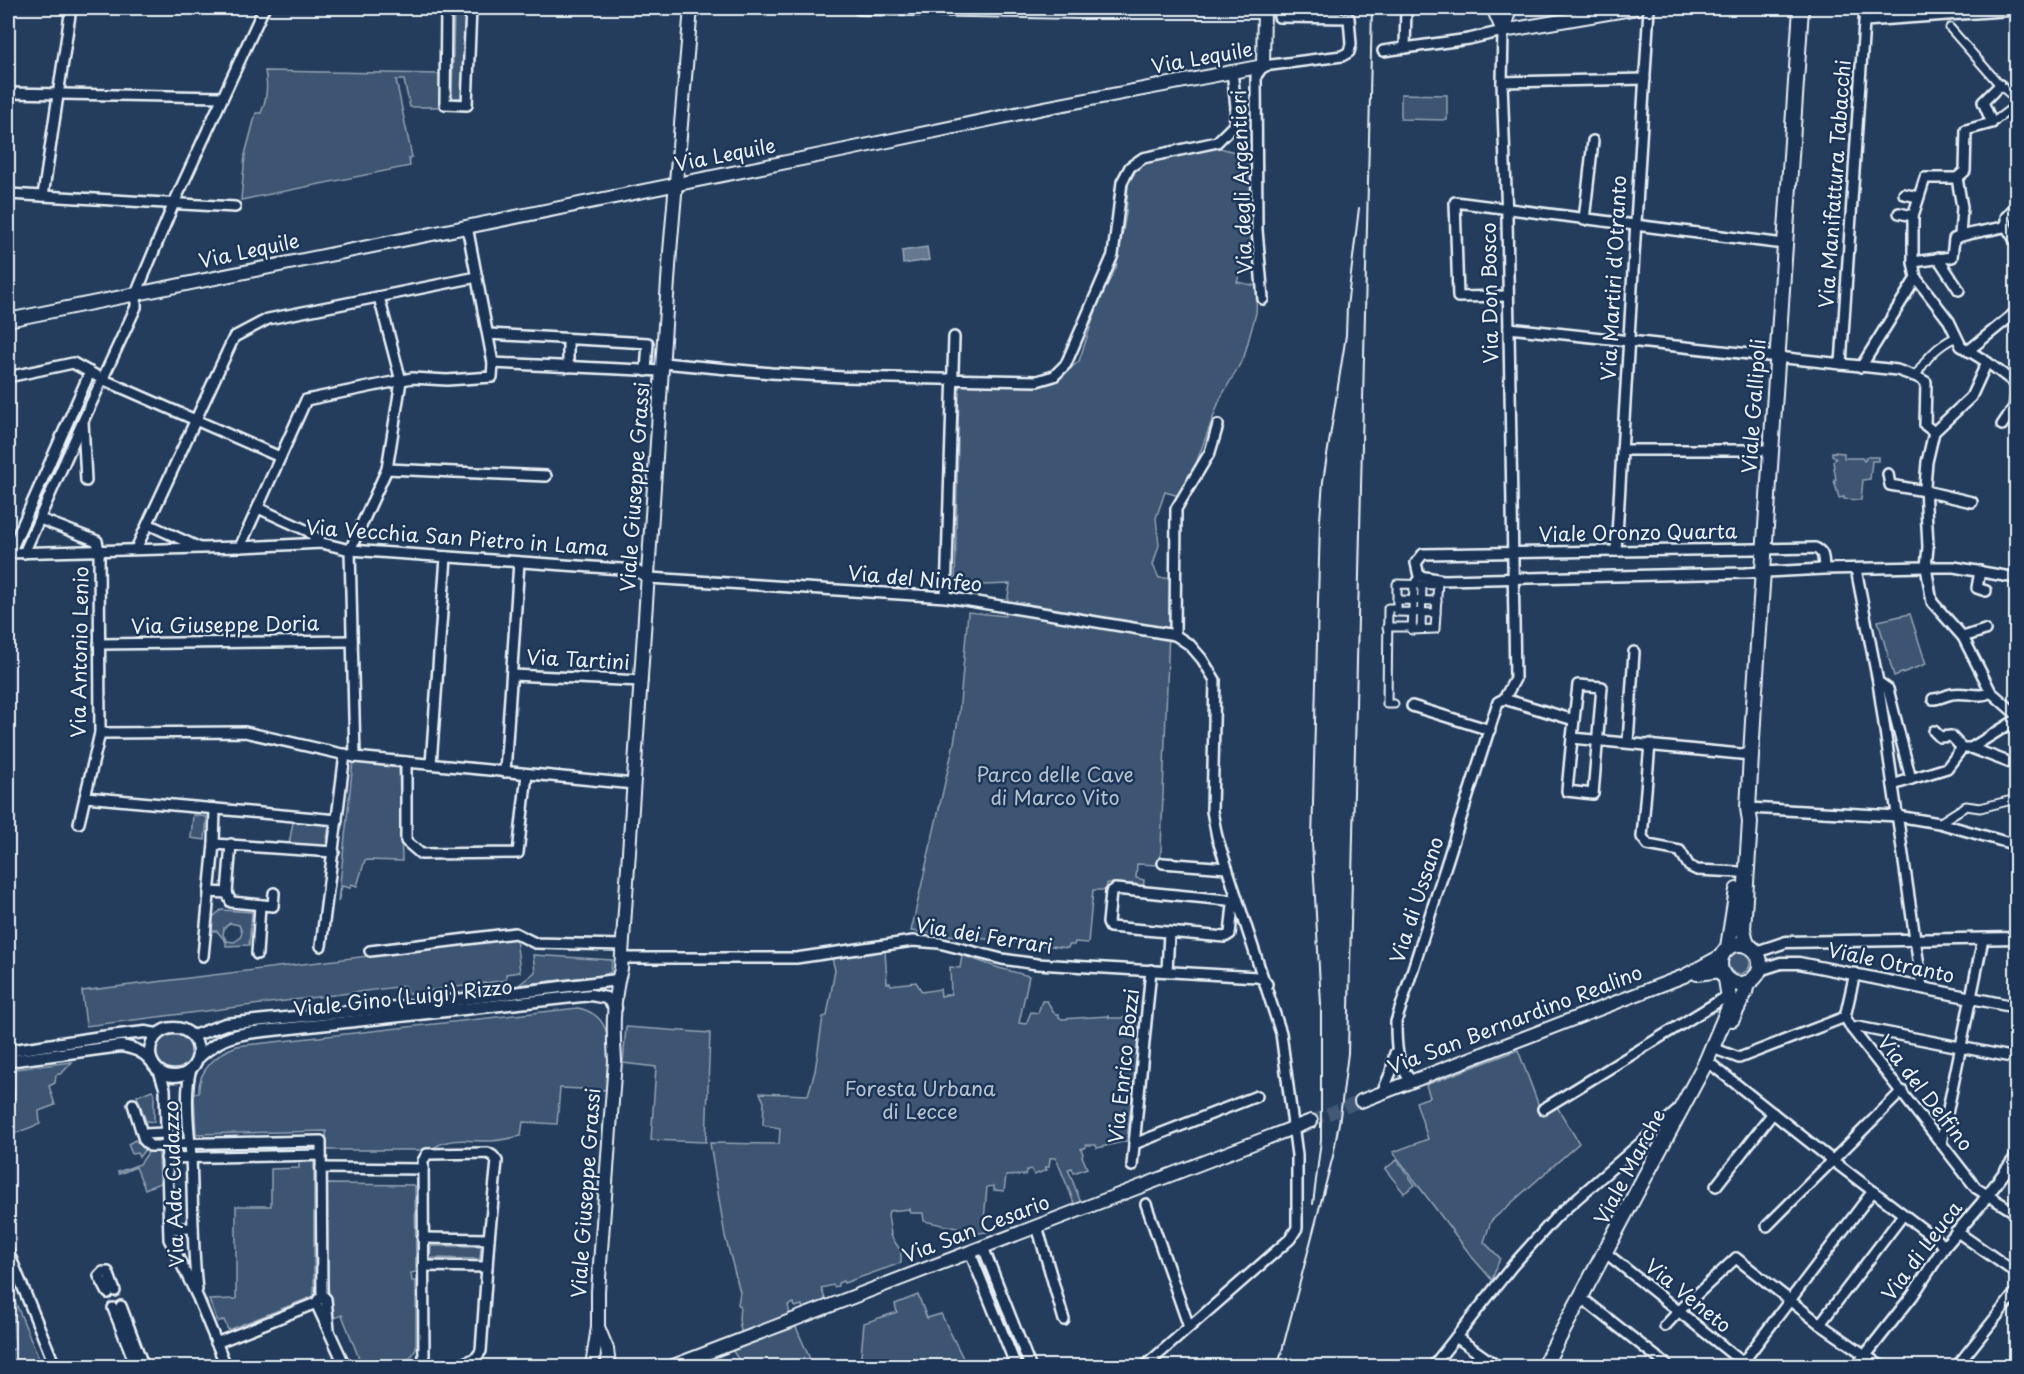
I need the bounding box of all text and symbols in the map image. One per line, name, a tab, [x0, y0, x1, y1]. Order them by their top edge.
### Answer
street label: Via Lequile	[1149, 33, 1255, 81]
street label: Via Manifattura Tabacchi	[1810, 59, 1858, 309]
street label: Via degli Argentieri	[1223, 89, 1259, 275]
street label: Via Lequile	[672, 130, 778, 179]
street label: Via Martiri d'Otranto	[1593, 174, 1633, 382]
street label: Via Don Bosco	[1473, 222, 1505, 364]
street label: Via Lequile	[196, 225, 302, 275]
street label: Viale Gallipoli	[1733, 337, 1773, 474]
street label: Viale Giuseppe Grassi	[612, 381, 656, 593]
street label: Via Vecchia San Pietro in Lama	[305, 511, 610, 563]
street label: Viale Oronzo Quarta	[1538, 515, 1738, 549]
street label: Via del Ninfeo	[847, 557, 984, 599]
street label: Via Antonio Lenio	[63, 566, 95, 738]
street label: Via Giuseppe Doria	[131, 607, 320, 641]
street label: Via Tartini	[526, 641, 631, 677]
park label: Parco delle Cave di Marco Vito	[976, 759, 1134, 812]
street label: Via di Ussano	[1381, 832, 1451, 967]
street label: Via dei Ferrari	[913, 909, 1055, 961]
street label: Viale Otranto	[1825, 934, 1958, 990]
street label: Via San Bernardino Realino	[1383, 957, 1646, 1082]
street label: Viale Gino (Luigi) Rizzo	[292, 971, 514, 1023]
street label: Via Enrico Bozzi	[1100, 987, 1146, 1145]
street label: Via del Delfino	[1871, 1028, 1981, 1157]
park label: Foresta Urbana di Lecce	[844, 1073, 996, 1126]
street label: Viale Giuseppe Grassi	[563, 1087, 607, 1299]
street label: Via Ada Cudazzo	[155, 1100, 191, 1268]
street label: Viale Marche	[1586, 1103, 1672, 1230]
street label: Via San Cesario	[898, 1186, 1054, 1270]
street label: Via di Leuca	[1874, 1194, 1969, 1307]
street label: Via Veneto	[1639, 1251, 1738, 1340]

